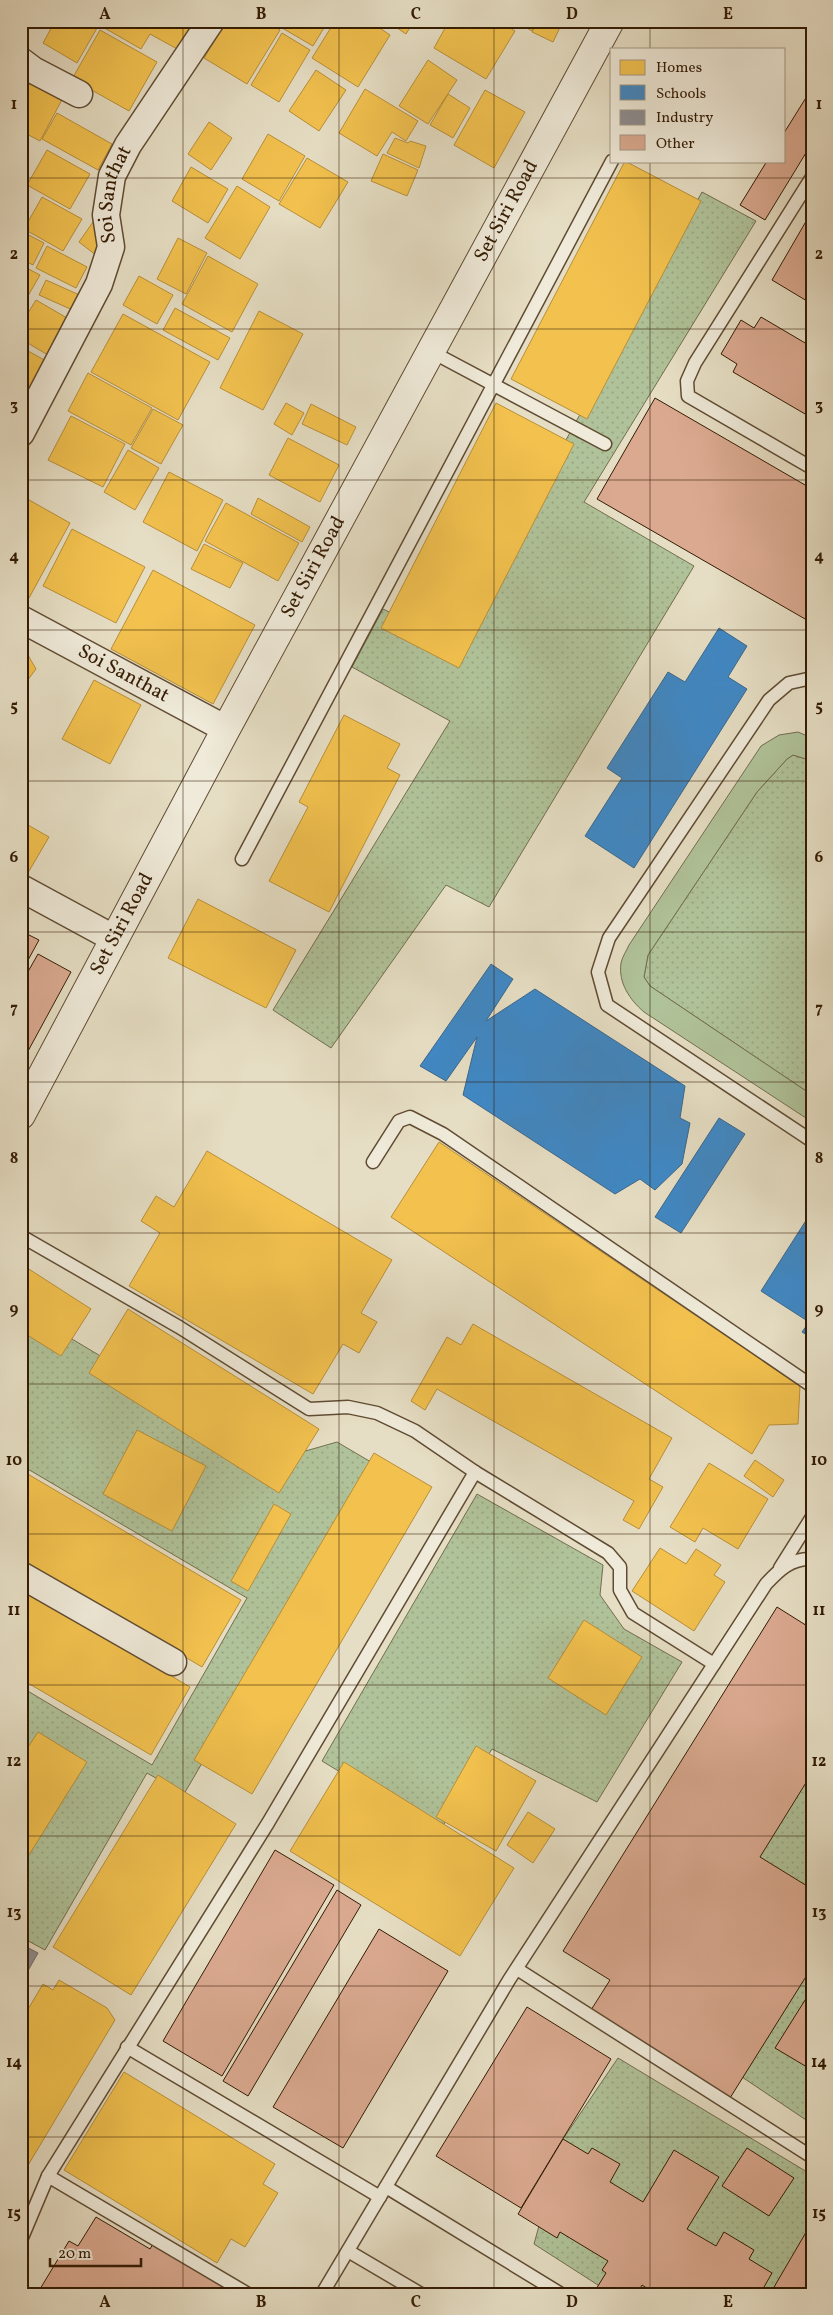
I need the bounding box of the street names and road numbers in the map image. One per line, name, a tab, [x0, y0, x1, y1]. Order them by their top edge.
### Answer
street label: Soi Santhat	[92, 141, 139, 245]
street label: Set Siri Road	[468, 155, 546, 267]
street label: Set Siri Road	[275, 511, 353, 623]
street label: Soi Santhat	[72, 638, 174, 710]
street label: Set Siri Road	[84, 868, 161, 980]

